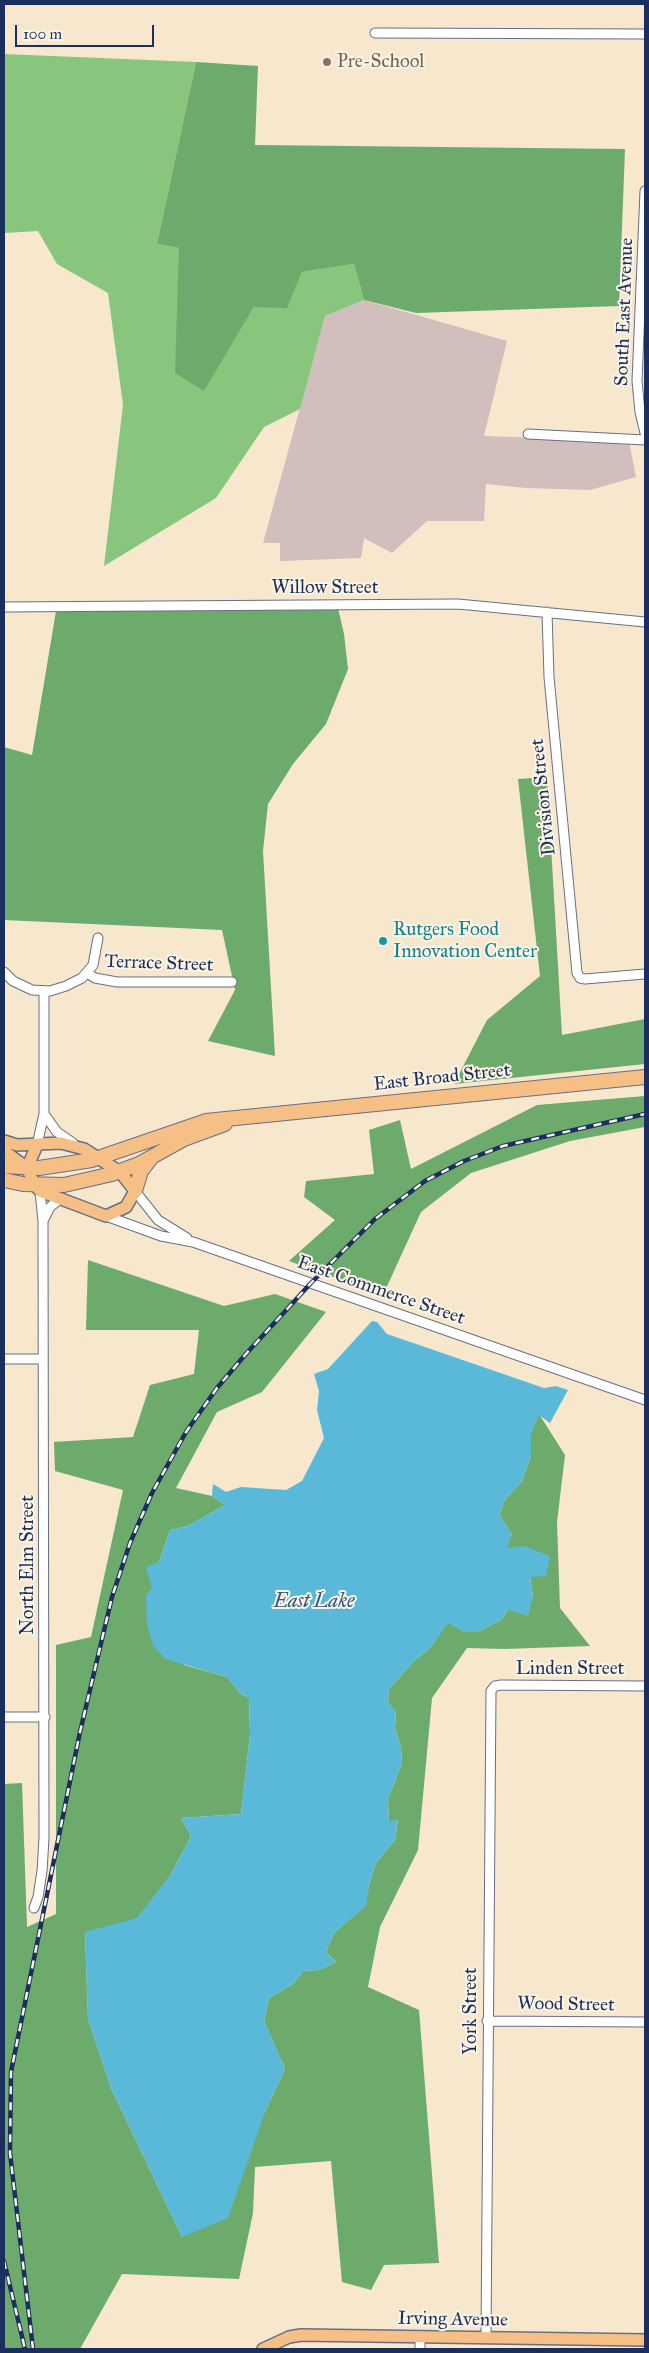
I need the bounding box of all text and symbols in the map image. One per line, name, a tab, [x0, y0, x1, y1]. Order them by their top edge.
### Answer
scale bar	[18, 15, 156, 47]
text: 100 m	[23, 25, 62, 43]
place label: Pre-School	[337, 51, 424, 73]
marker: Pre-School	[321, 56, 333, 68]
street label: South East Avenue	[611, 237, 639, 387]
street label: Willow Street	[272, 577, 378, 599]
street label: Division Street	[527, 737, 561, 857]
place label: Rutgers Food Innovation Center	[393, 919, 537, 963]
marker: Rutgers Food Innovation Center	[377, 935, 389, 947]
street label: Terrace Street	[104, 951, 214, 977]
street label: East Broad Street	[372, 1059, 512, 1097]
street label: East Commerce Street	[294, 1252, 468, 1330]
street label: North Elm Street	[17, 1495, 39, 1635]
water label: East Lake	[274, 1590, 354, 1614]
street label: Linden Street	[516, 1658, 624, 1680]
street label: York Street	[460, 1967, 482, 2055]
street label: Wood Street	[517, 1993, 615, 2017]
street label: Irving Avenue	[398, 2308, 508, 2332]

